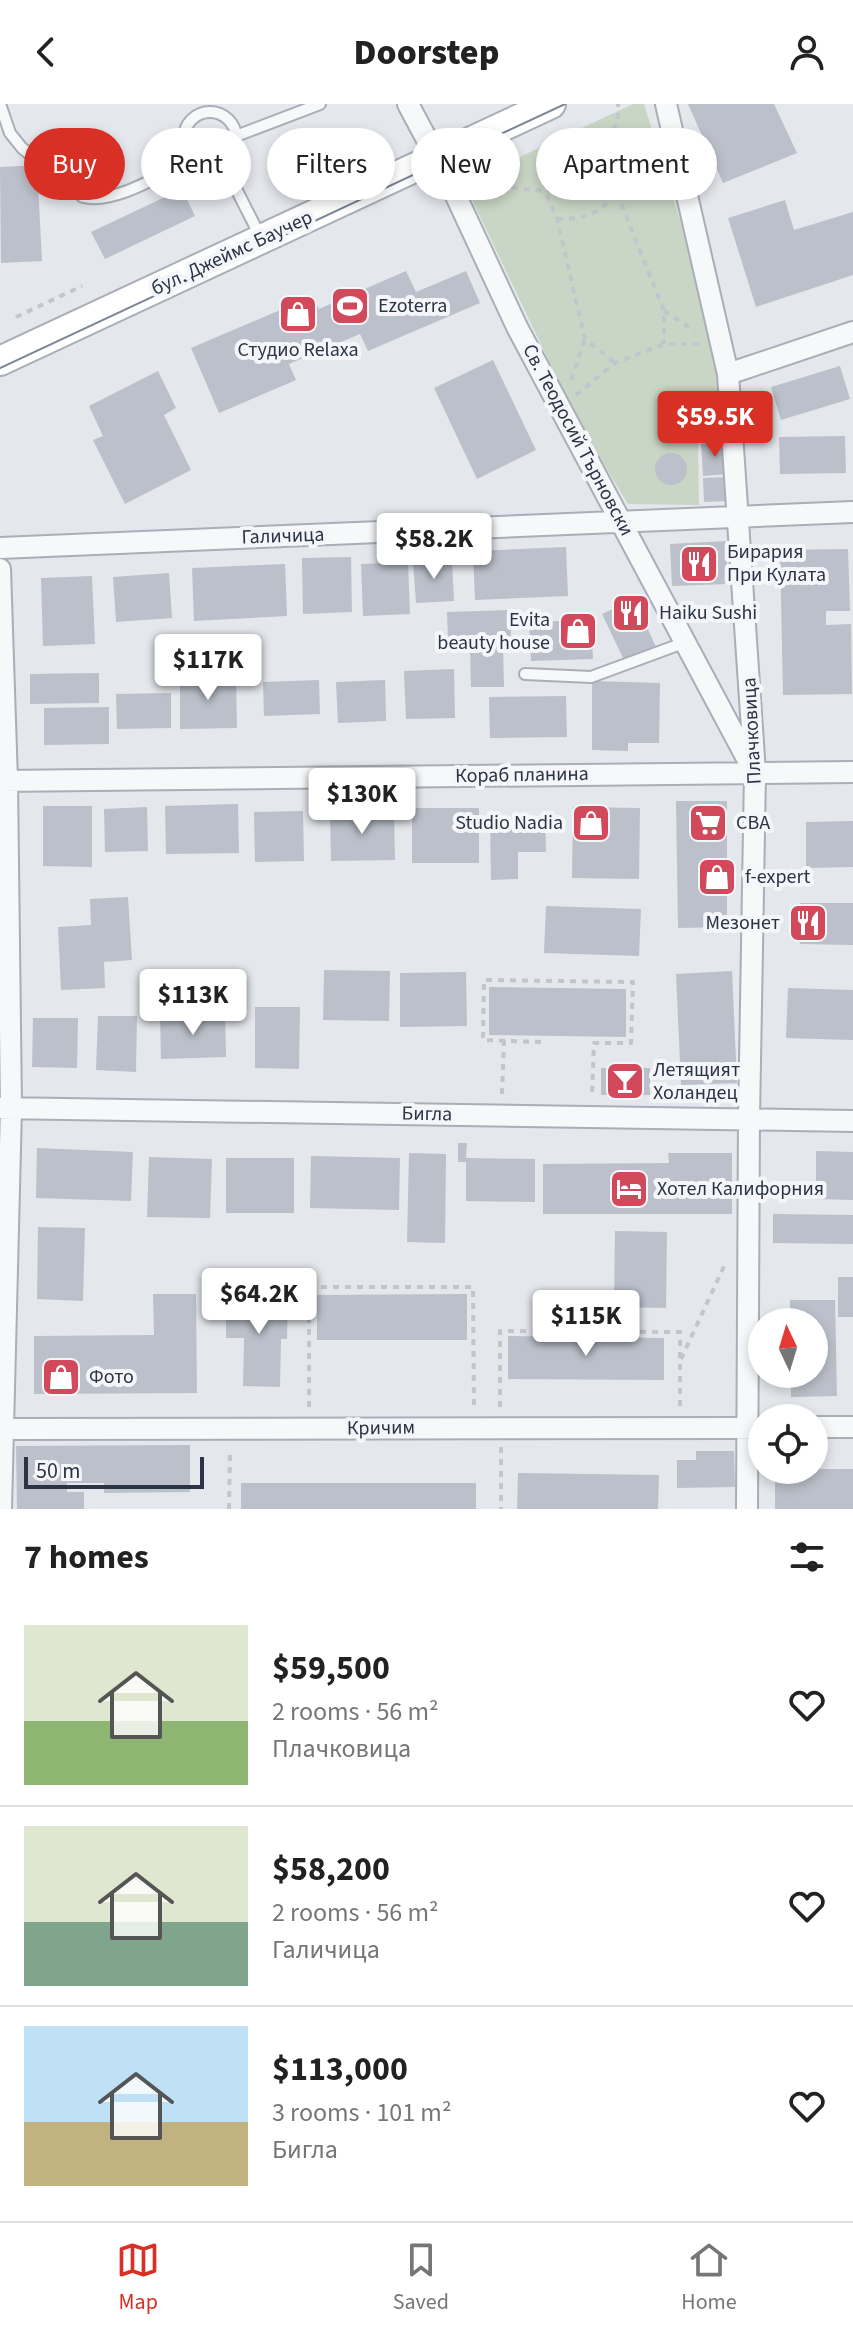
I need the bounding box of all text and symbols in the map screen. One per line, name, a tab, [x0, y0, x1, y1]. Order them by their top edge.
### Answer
text: Doorstep	[354, 27, 499, 78]
icon: back	[24, 30, 68, 74]
icon: person	[785, 30, 829, 74]
chip: Buy	[24, 128, 125, 200]
chip: Rent	[141, 128, 251, 200]
chip: Filters	[267, 128, 395, 200]
chip: New	[411, 128, 520, 200]
chip: Apartment	[536, 128, 717, 200]
street label: бул. Джеймс Баучер	[147, 203, 317, 303]
sports icon: Ezoterra	[329, 285, 371, 327]
place label: Ezoterra	[378, 292, 447, 320]
shop icon: Студио Relaxa	[277, 293, 319, 335]
place label: Студио Relaxa	[237, 336, 359, 364]
street label: Св. Теодосий Търновски	[515, 339, 641, 541]
pin: $59.5K	[650, 391, 780, 459]
text: $59.5K	[676, 398, 754, 435]
pin: $58.2K	[369, 513, 499, 581]
text: $58.2K	[395, 520, 473, 557]
street label: Галичица	[241, 521, 325, 551]
place label: Бирария При Кулата	[727, 538, 826, 589]
restaurant icon: Бирария При Кулата	[678, 543, 720, 585]
restaurant icon: Haiku Sushi	[610, 592, 652, 634]
place label: Haiku Sushi	[659, 599, 757, 627]
place label: Evita beauty house	[437, 606, 550, 657]
shop icon: Evita beauty house	[557, 610, 599, 652]
pin: $117K	[152, 634, 264, 702]
text: $117K	[173, 641, 243, 678]
street label: Плачковица	[735, 677, 769, 785]
street label: Кораб планина	[455, 760, 589, 790]
pin: $130K	[306, 768, 418, 836]
text: $130K	[327, 775, 397, 812]
shop icon: Studio Nadia	[570, 802, 612, 844]
supermarket icon: CBA	[687, 802, 729, 844]
place label: Studio Nadia	[455, 809, 563, 837]
place label: CBA	[736, 809, 770, 837]
shop icon: f-expert	[696, 856, 738, 898]
place label: f-expert	[745, 863, 810, 891]
restaurant icon: Мезонет	[787, 902, 829, 944]
place label: Мезонет	[705, 909, 780, 937]
pin: $113K	[137, 969, 249, 1037]
text: $113K	[158, 976, 228, 1013]
place label: Летящият Холандец	[653, 1056, 740, 1107]
bar icon: Летящият Холандец	[604, 1060, 646, 1102]
street label: Бигла	[401, 1100, 453, 1128]
hotel icon: Хотел Калифорния	[608, 1168, 650, 1210]
place label: Хотел Калифорния	[657, 1175, 824, 1203]
pin: $64.2K	[194, 1268, 324, 1336]
text: $64.2K	[220, 1275, 298, 1312]
pin: $115K	[530, 1290, 642, 1358]
text: $115K	[551, 1297, 621, 1334]
north arrow	[748, 1308, 828, 1388]
map controls	[748, 1308, 828, 1484]
shop icon: Фото	[40, 1356, 82, 1398]
place label: Фото	[89, 1363, 134, 1391]
button: locate	[748, 1404, 828, 1484]
street label: Кричим	[347, 1413, 415, 1443]
scale bar	[24, 1453, 204, 1489]
text: 50 m	[36, 1455, 81, 1487]
text: 7 homes	[24, 1533, 149, 1582]
icon: filters	[785, 1535, 829, 1579]
text: $59,500	[272, 1644, 390, 1693]
icon: home	[88, 1657, 184, 1753]
icon: heart	[785, 1683, 829, 1727]
text: 2 rooms · 56 m²	[272, 1693, 439, 1730]
text: Плачковица	[272, 1730, 411, 1767]
text: $58,200	[272, 1845, 390, 1894]
icon: home	[88, 1858, 184, 1954]
icon: heart	[785, 1884, 829, 1928]
text: 2 rooms · 56 m²	[272, 1894, 439, 1931]
text: Галичица	[272, 1931, 380, 1968]
text: $113,000	[272, 2045, 408, 2094]
icon: home	[88, 2058, 184, 2154]
icon: heart	[785, 2084, 829, 2128]
text: 3 rooms · 101 m²	[272, 2094, 451, 2131]
text: Бигла	[272, 2131, 338, 2168]
tab: Map	[116, 2238, 160, 2318]
tab: Saved	[393, 2238, 449, 2318]
tab: Home	[681, 2238, 737, 2318]

